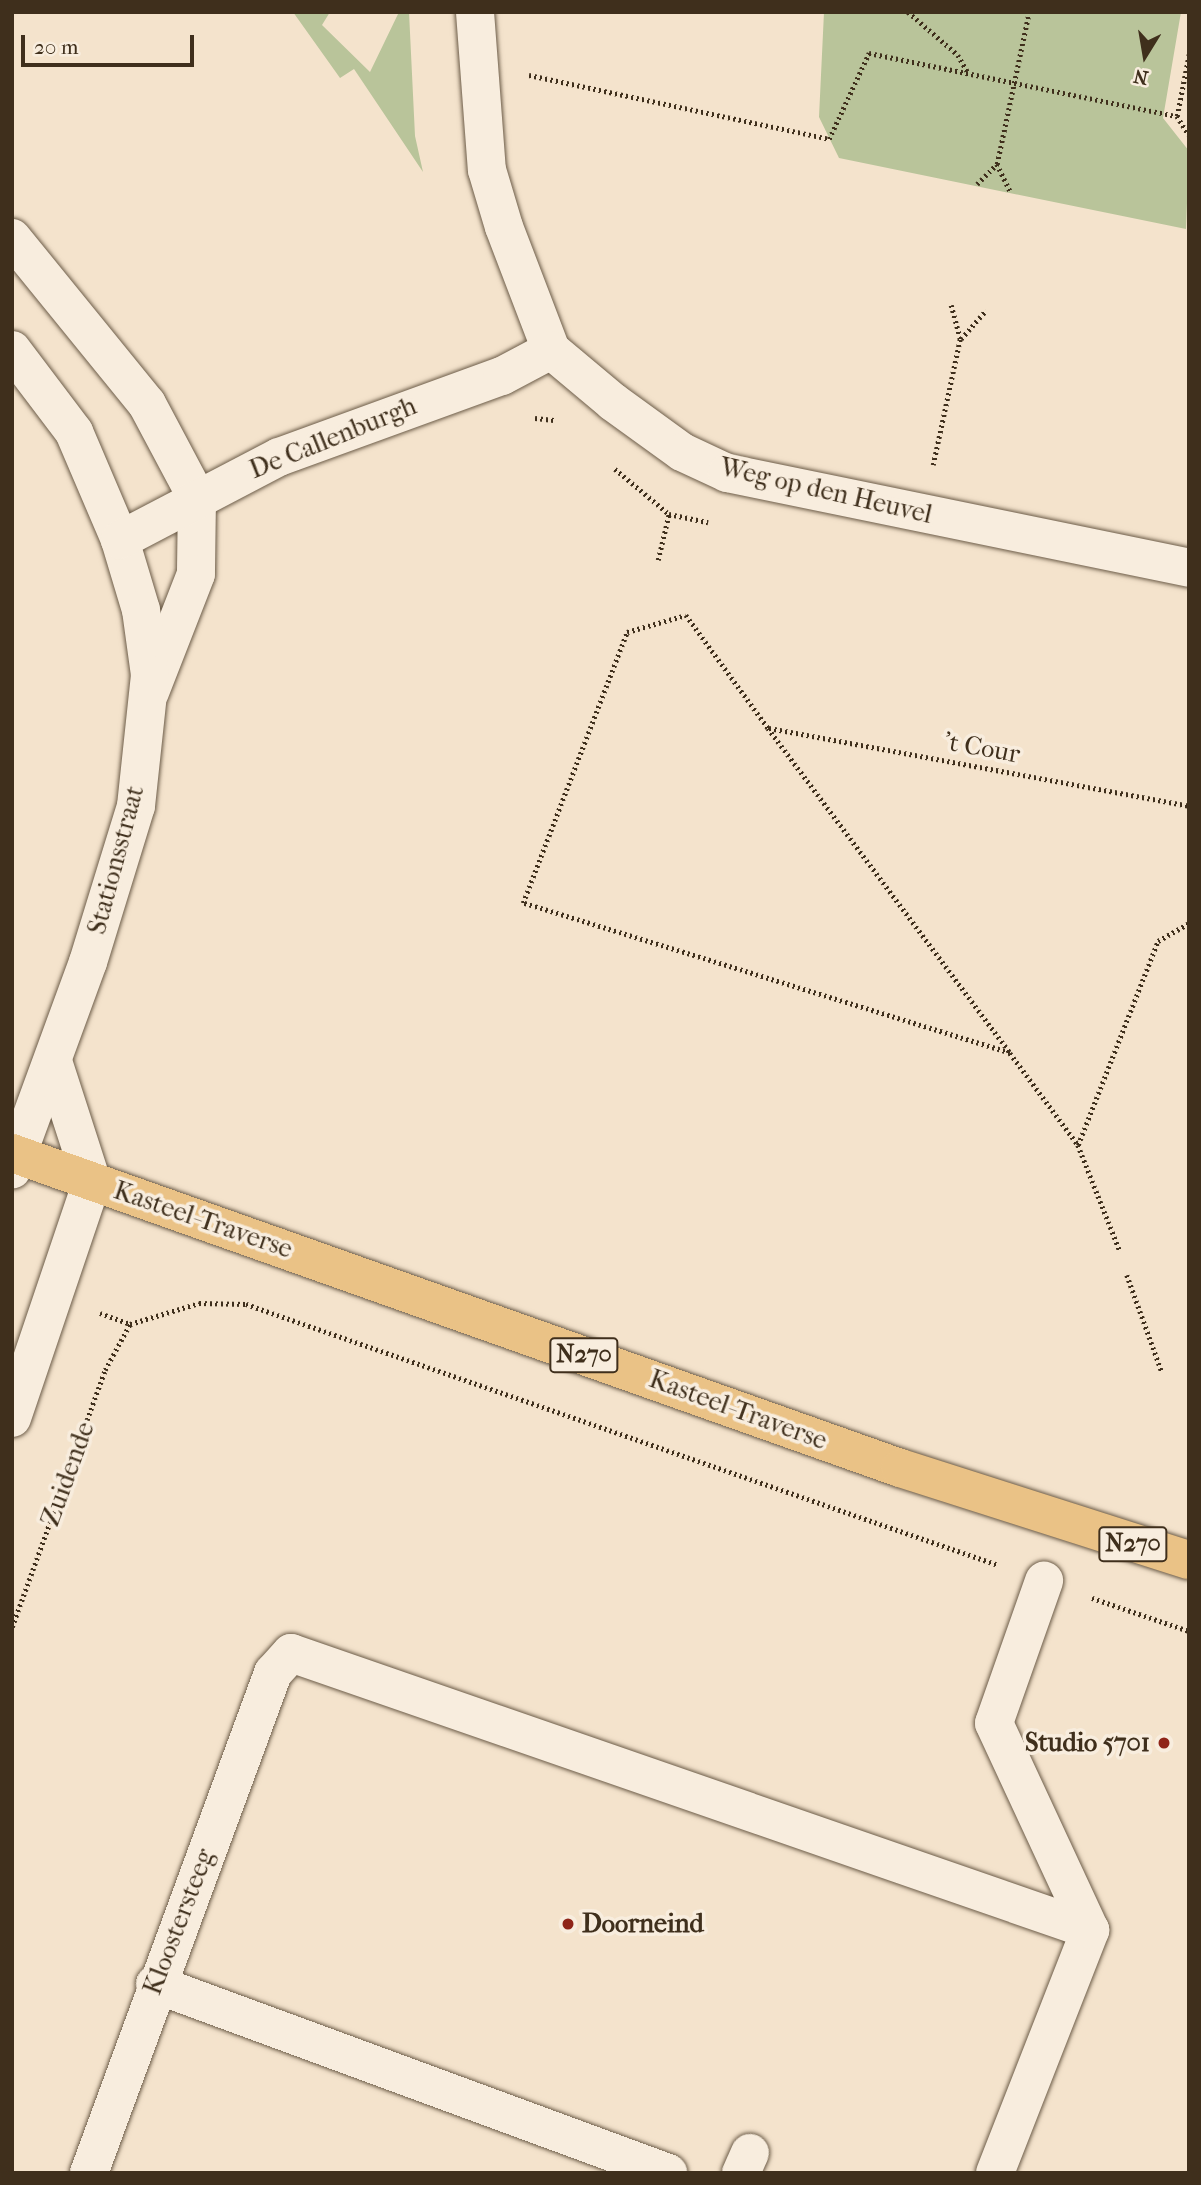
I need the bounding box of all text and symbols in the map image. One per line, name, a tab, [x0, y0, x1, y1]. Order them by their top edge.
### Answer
scale bar	[24, 21, 198, 65]
north arrow	[1110, 21, 1180, 91]
text: 20 m	[34, 35, 78, 59]
text: N	[1132, 64, 1150, 89]
street label: De Callenburgh	[245, 390, 421, 486]
street label: Weg op den Heuvel	[717, 451, 935, 531]
street label: 't Cour	[942, 726, 1022, 770]
street label: Stationsstraat	[81, 782, 151, 938]
street label: Kasteel-Traverse	[110, 1175, 296, 1265]
road number: N270	[549, 1335, 619, 1376]
street label: Kasteel-Traverse	[645, 1363, 831, 1457]
street label: Zuidende	[35, 1418, 101, 1530]
road number: N270	[1098, 1524, 1168, 1564]
place label: Studio 5701	[1025, 1727, 1150, 1759]
marker: Studio 5701	[1156, 1735, 1172, 1751]
street label: Kloostersteeg	[137, 1845, 221, 1999]
place label: Doorneind	[582, 1908, 704, 1940]
marker: Doorneind	[560, 1916, 576, 1932]

